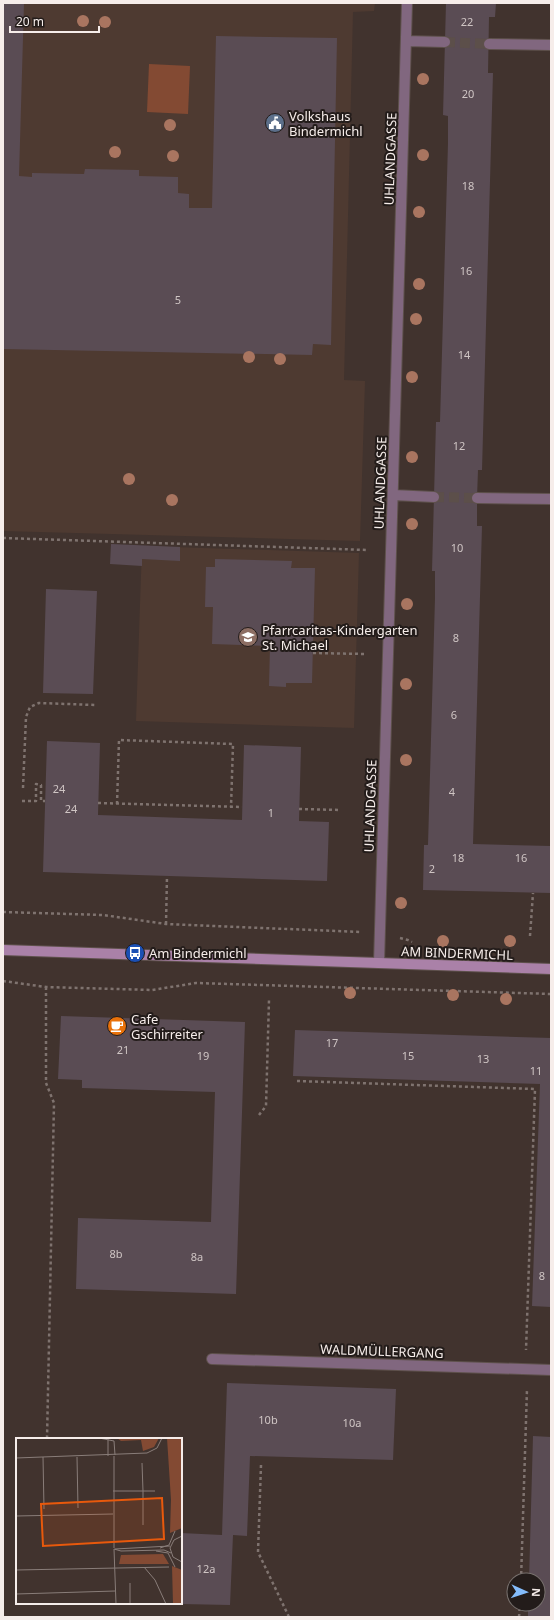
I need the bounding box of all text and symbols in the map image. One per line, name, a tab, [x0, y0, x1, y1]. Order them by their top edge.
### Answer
scale bar	[10, 8, 99, 34]
text: 20 m	[16, 13, 44, 30]
house number: 22	[461, 14, 473, 29]
house number: 20	[462, 86, 474, 101]
place label: Volkshaus Bindermichl	[289, 107, 363, 140]
public building icon: Volkshaus Bindermichl	[264, 112, 286, 134]
street label: UHLANDGASSE	[379, 112, 401, 206]
house number: 18	[462, 178, 474, 193]
house number: 16	[460, 263, 472, 278]
house number: 5	[175, 292, 181, 307]
house number: 14	[458, 347, 471, 362]
street label: UHLANDGASSE	[369, 436, 391, 530]
house number: 12	[453, 438, 465, 453]
house number: 10	[451, 540, 463, 555]
place label: Pfarrcaritas-Kindergarten St. Michael	[262, 621, 417, 654]
school or university icon: Pfarrcaritas-Kindergarten St. Michael	[237, 626, 259, 648]
house number: 8	[453, 630, 459, 645]
house number: 6	[451, 707, 457, 722]
street label: UHLANDGASSE	[359, 759, 381, 853]
house number: 24	[53, 781, 66, 796]
house number: 4	[449, 784, 456, 799]
house number: 24	[65, 801, 78, 816]
house number: 1	[268, 805, 274, 820]
house number: 18	[452, 850, 464, 865]
house number: 16	[515, 850, 527, 865]
house number: 2	[429, 861, 435, 876]
bus stop icon: Am Bindermichl	[124, 942, 146, 964]
street label: AM BINDERMICHL	[401, 942, 513, 964]
place label: Am Bindermichl	[149, 944, 247, 962]
place label: Cafe Gschirreiter	[131, 1010, 204, 1043]
cafe icon: Cafe Gschirreiter	[106, 1015, 128, 1037]
house number: 17	[326, 1035, 338, 1050]
house number: 21	[117, 1042, 129, 1057]
house number: 19	[197, 1048, 209, 1063]
house number: 15	[402, 1048, 414, 1063]
house number: 13	[477, 1051, 489, 1066]
house number: 11	[530, 1063, 542, 1078]
house number: 8b	[109, 1246, 123, 1261]
house number: 8a	[191, 1249, 203, 1264]
house number: 8	[539, 1268, 545, 1283]
street label: WALDMÜLLERGANG	[320, 1340, 444, 1362]
house number: 10b	[258, 1412, 278, 1427]
house number: 10a	[343, 1415, 361, 1430]
inset map	[16, 1438, 182, 1604]
house number: 12a	[197, 1561, 215, 1576]
north arrow	[506, 1572, 546, 1612]
text: N	[529, 1588, 544, 1597]

